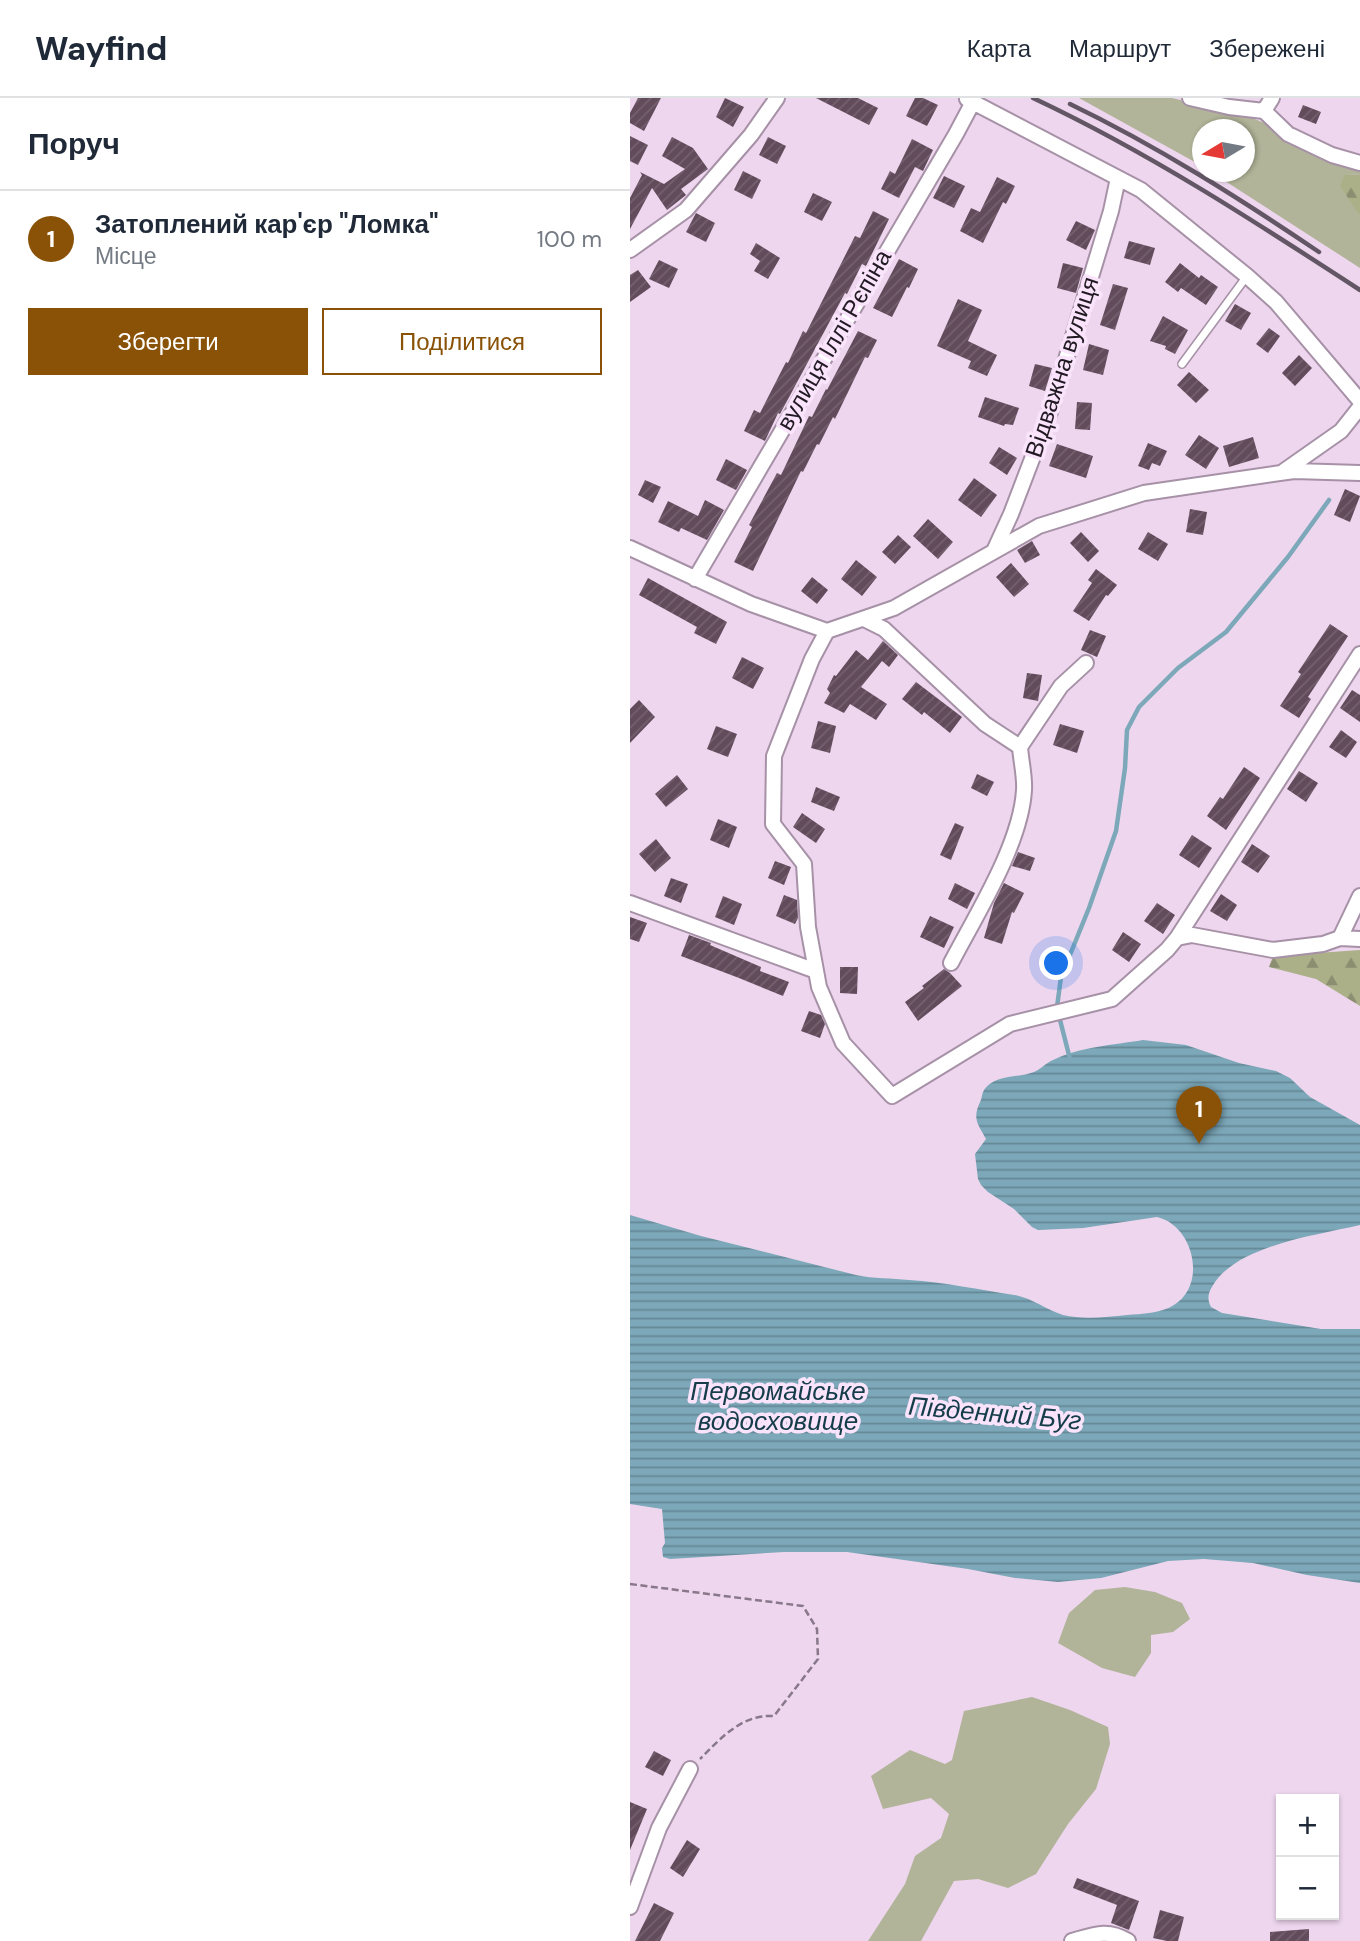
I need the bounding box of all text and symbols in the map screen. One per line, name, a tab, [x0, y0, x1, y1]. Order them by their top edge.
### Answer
text: Wayfind	[35, 27, 167, 70]
text: Карта	[967, 33, 1031, 64]
text: Маршрут	[1069, 33, 1171, 64]
text: Збережені	[1209, 33, 1325, 64]
north arrow	[1192, 119, 1255, 182]
text: Поруч	[28, 124, 120, 163]
text: Затоплений кар'єр "Ломка"	[95, 207, 439, 241]
text: 1	[47, 224, 55, 254]
text: 100 m	[537, 224, 602, 254]
text: Місце	[95, 241, 156, 271]
street label: вулиця Іллі Рєпіна	[769, 243, 898, 436]
street label: Відважна вулиця	[1018, 273, 1105, 461]
button: Зберегти	[28, 308, 308, 375]
button: Поділитися	[322, 308, 602, 375]
your location	[1039, 946, 1073, 980]
pin: 1	[1176, 1086, 1222, 1144]
water label: Первомайське водосховище	[690, 1374, 866, 1438]
water label: Південний Буг	[907, 1389, 1083, 1438]
map controls	[1276, 1794, 1339, 1920]
button: +	[1276, 1794, 1339, 1857]
button: −	[1276, 1857, 1339, 1920]

